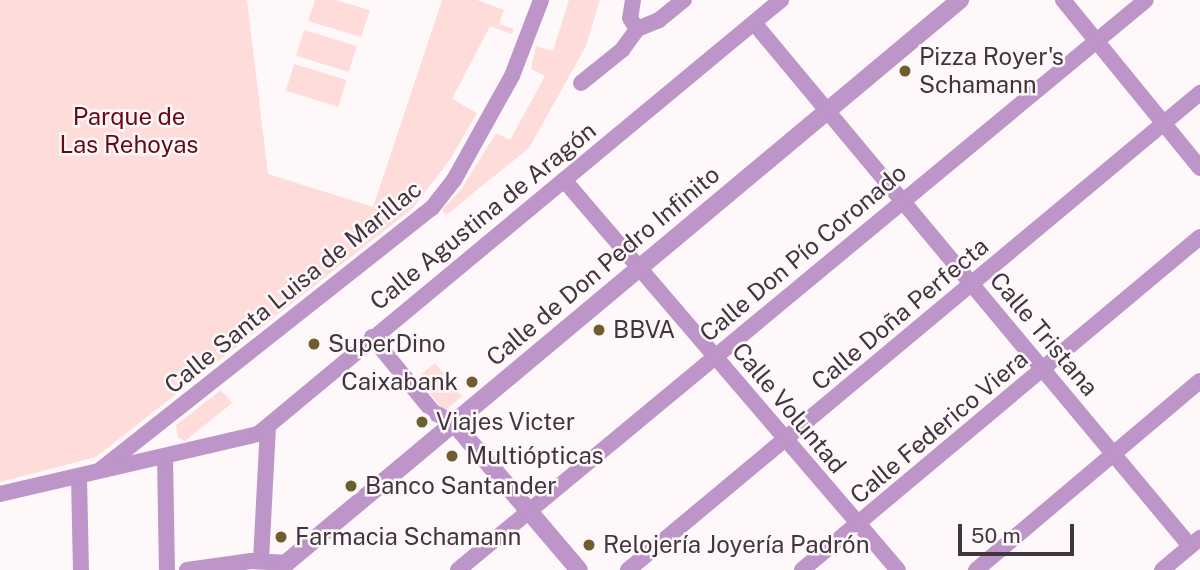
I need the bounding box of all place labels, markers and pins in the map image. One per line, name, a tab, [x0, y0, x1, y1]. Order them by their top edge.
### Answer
place label: Pizza Royer's Schamann	[919, 43, 1064, 99]
marker: Pizza Royer's Schamann	[897, 63, 913, 79]
place label: BBVA	[613, 316, 675, 344]
marker: BBVA	[591, 322, 607, 338]
place label: SuperDino	[328, 330, 446, 358]
marker: SuperDino	[306, 336, 322, 352]
place label: Caixabank	[341, 368, 458, 396]
marker: Caixabank	[464, 374, 480, 390]
place label: Viajes Victer	[436, 408, 576, 436]
marker: Viajes Victer	[414, 414, 430, 430]
place label: Multiópticas	[466, 442, 604, 470]
marker: Multiópticas	[444, 448, 460, 464]
place label: Banco Santander	[365, 472, 557, 500]
marker: Banco Santander	[343, 478, 359, 494]
place label: Farmacia Schamann	[295, 523, 521, 551]
marker: Farmacia Schamann	[273, 529, 289, 545]
place label: Relojería Joyería Padrón	[603, 531, 869, 559]
marker: Relojería Joyería Padrón	[581, 537, 597, 553]

